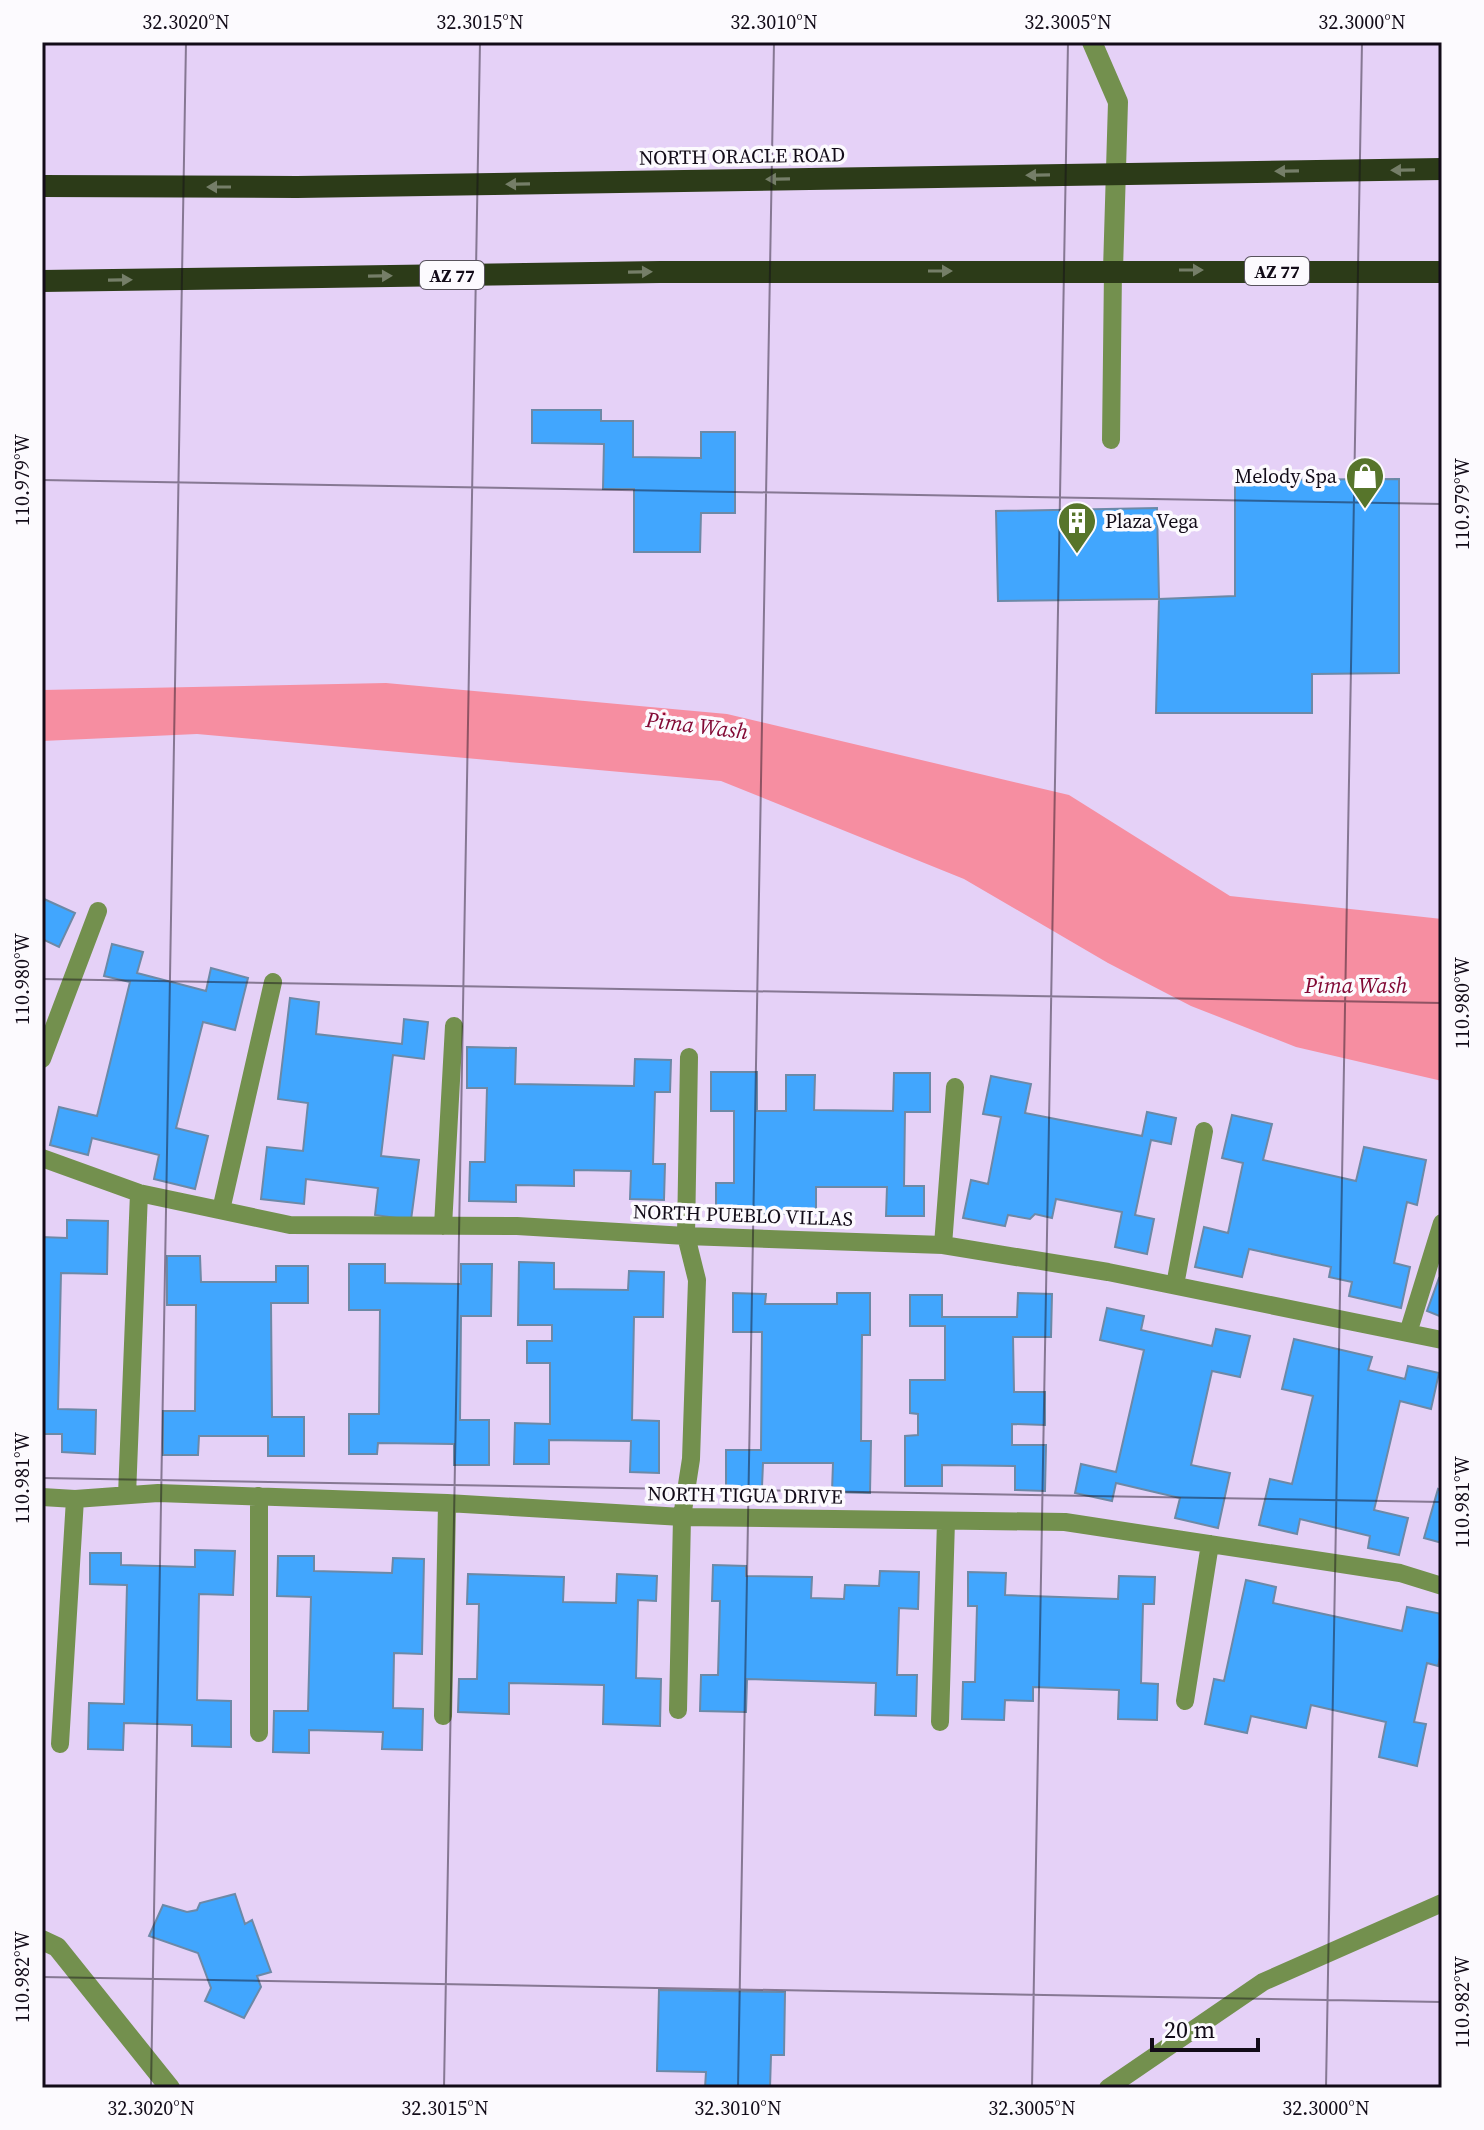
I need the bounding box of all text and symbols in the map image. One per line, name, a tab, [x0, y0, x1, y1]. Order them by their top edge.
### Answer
text: 32.3020°N	[142, 8, 230, 36]
text: 32.3015°N	[436, 8, 524, 36]
text: 32.3010°N	[730, 8, 818, 36]
text: 32.3005°N	[1024, 8, 1112, 36]
text: 32.3000°N	[1318, 8, 1406, 36]
street label: NORTH ORACLE ROAD	[639, 140, 845, 172]
one-way arrow	[1390, 164, 1415, 176]
one-way arrow	[1274, 165, 1299, 177]
one-way arrow	[1025, 168, 1050, 181]
one-way arrow	[765, 173, 790, 185]
one-way arrow	[505, 177, 530, 190]
one-way arrow	[206, 181, 231, 193]
road number: AZ 77	[1245, 257, 1309, 285]
road number: AZ 77	[420, 261, 484, 289]
one-way arrow	[1179, 264, 1204, 276]
one-way arrow	[928, 265, 953, 277]
one-way arrow	[628, 266, 653, 279]
one-way arrow	[368, 270, 393, 283]
one-way arrow	[108, 274, 133, 286]
text: 110.979°W	[8, 433, 36, 526]
shop icon: Melody Spa	[1344, 455, 1386, 510]
text: 110.979°W	[1448, 457, 1476, 550]
place label: Melody Spa	[1235, 462, 1338, 490]
building icon: Plaza Vega	[1056, 500, 1098, 555]
place label: Plaza Vega	[1105, 507, 1199, 535]
water label: Pima Wash	[643, 704, 750, 746]
text: 110.980°W	[8, 932, 36, 1025]
text: 110.980°W	[1448, 956, 1476, 1049]
water label: Pima Wash	[1304, 970, 1407, 1000]
street label: NORTH PUEBLO VILLAS	[633, 1197, 853, 1233]
text: 110.981°W	[8, 1431, 36, 1524]
text: 110.981°W	[1448, 1455, 1476, 1548]
street label: NORTH TIGUA DRIVE	[647, 1479, 843, 1511]
text: 110.982°W	[8, 1930, 36, 2023]
text: 110.982°W	[1448, 1955, 1476, 2048]
scale bar	[1152, 2002, 1258, 2052]
text: 20 m	[1164, 2013, 1215, 2046]
text: 32.3020°N	[107, 2094, 195, 2122]
text: 32.3015°N	[401, 2094, 489, 2122]
text: 32.3010°N	[694, 2094, 782, 2122]
text: 32.3005°N	[988, 2094, 1076, 2122]
text: 32.3000°N	[1282, 2094, 1370, 2122]

